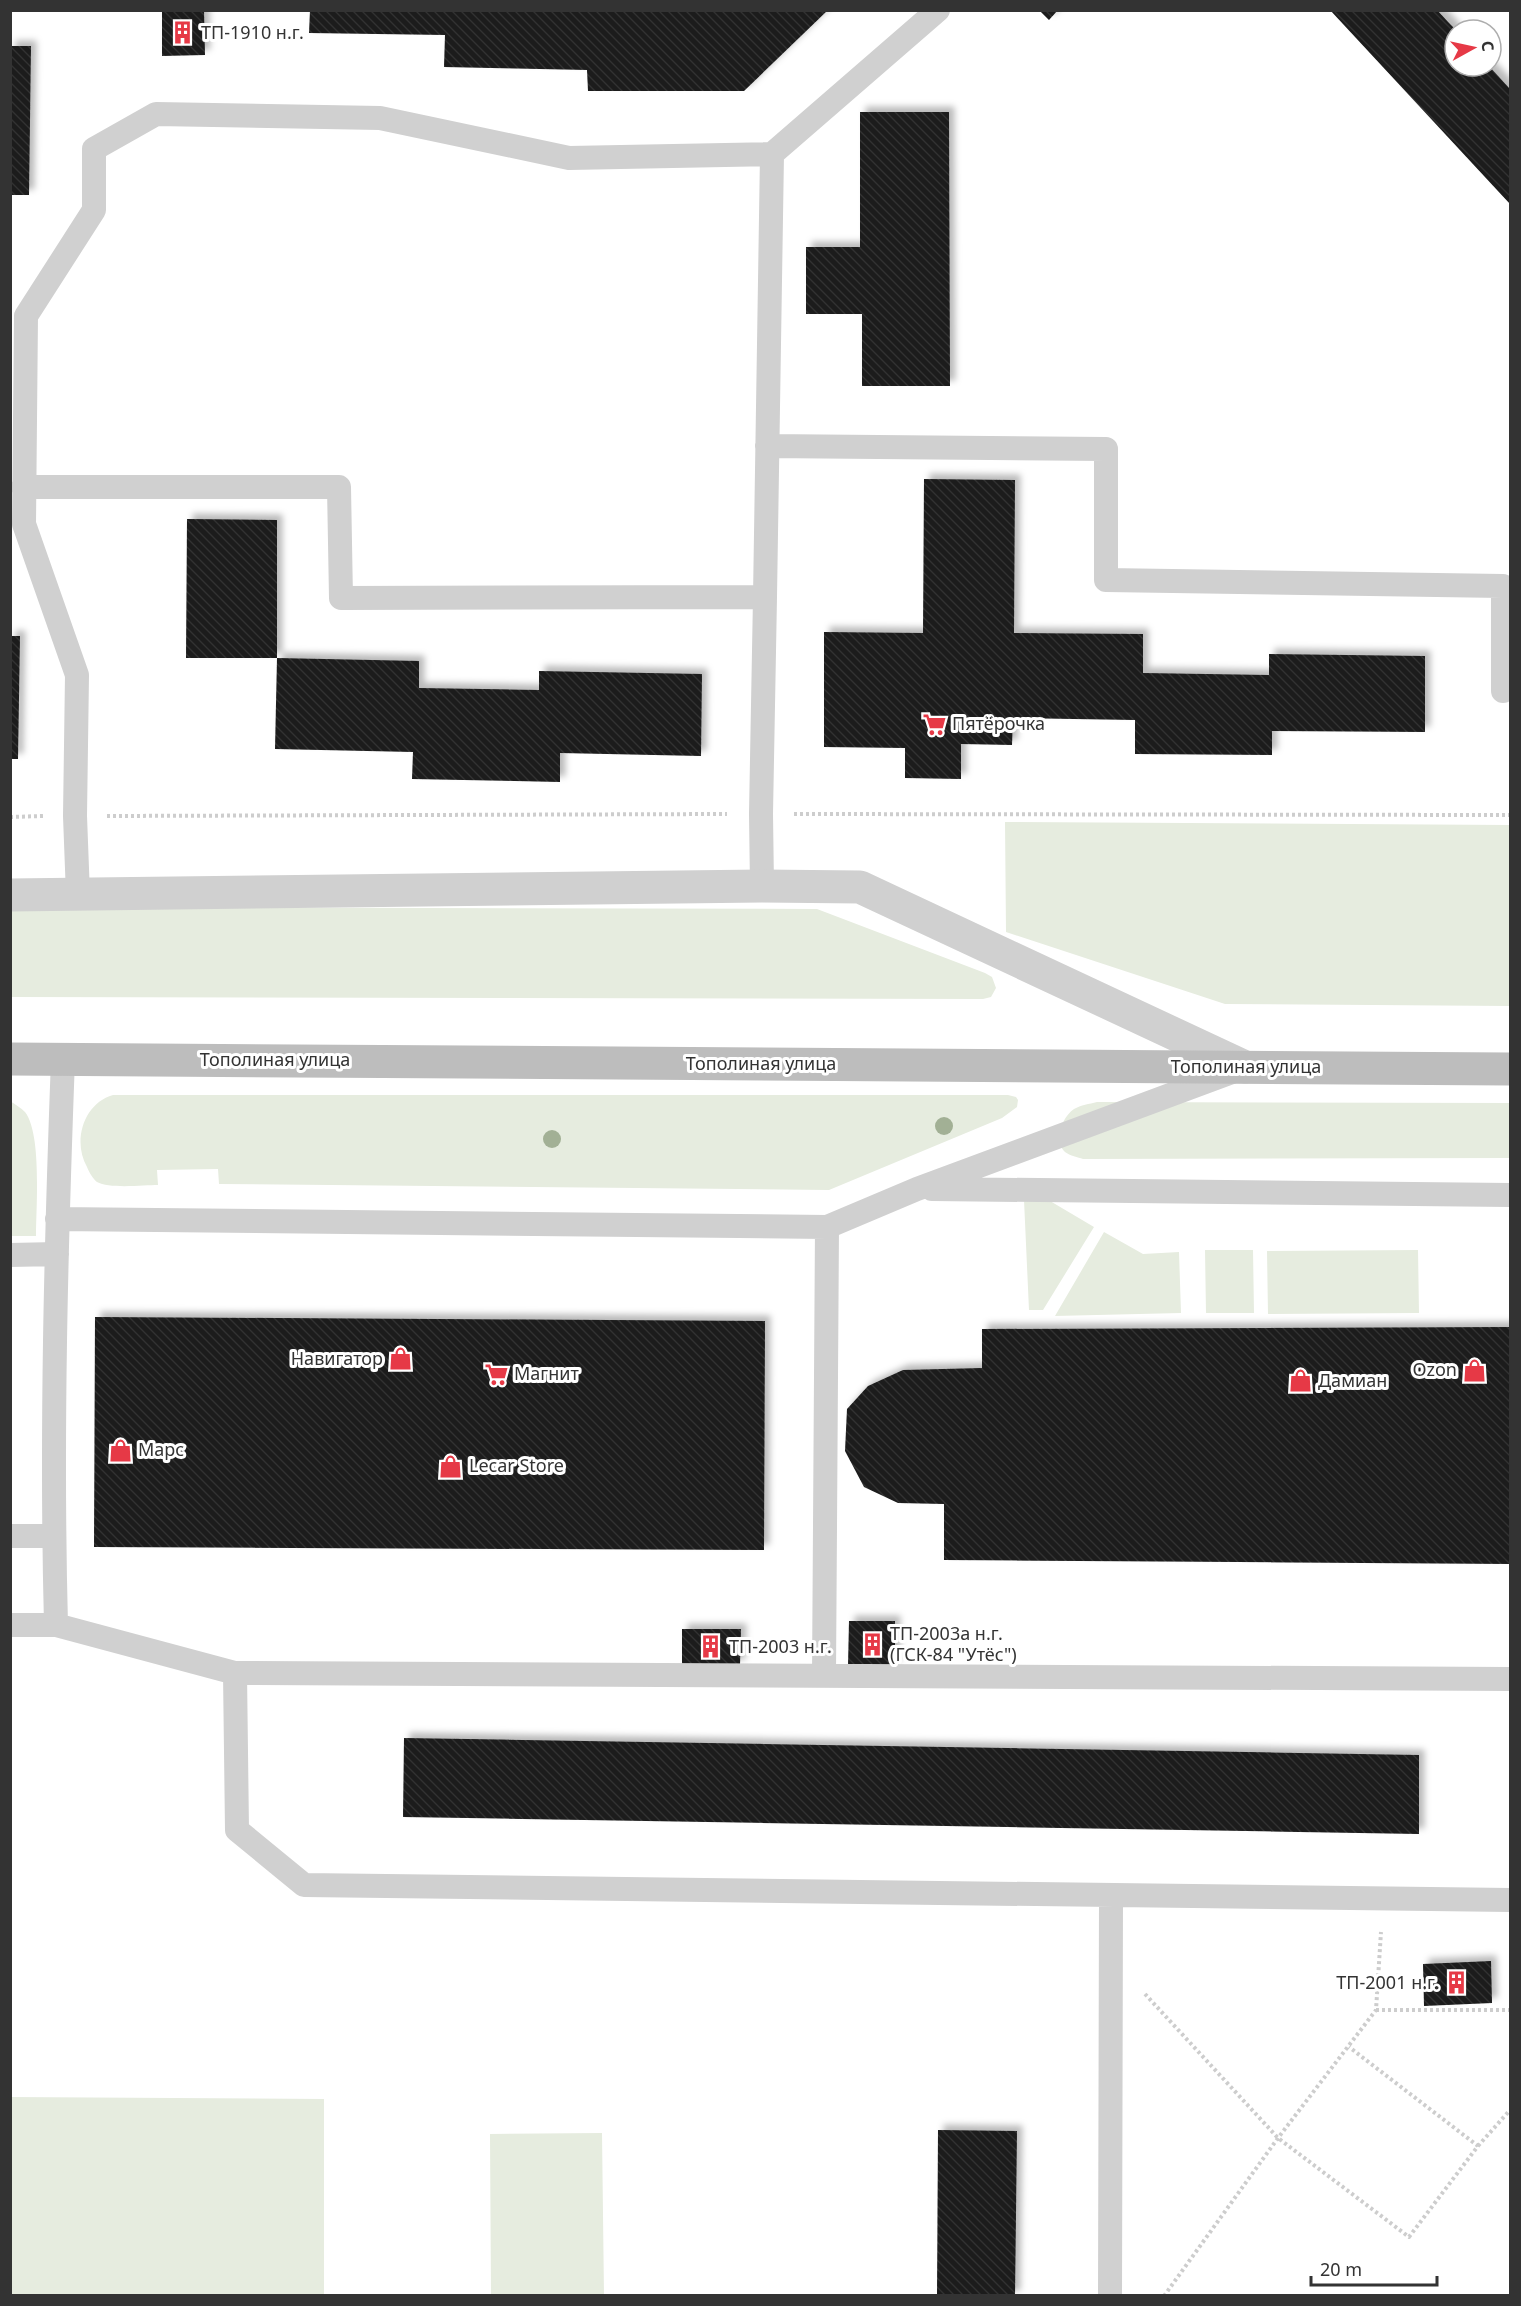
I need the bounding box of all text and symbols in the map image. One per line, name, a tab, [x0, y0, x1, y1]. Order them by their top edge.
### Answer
north arrow	[1443, 18, 1503, 78]
building icon: ТП-1910 н.г.	[170, 20, 196, 46]
place label: ТП-1910 н.г.	[201, 20, 304, 44]
text: С	[1476, 39, 1499, 53]
supermarket icon: Пятёрочка	[921, 711, 947, 737]
place label: Пятёрочка	[952, 711, 1045, 735]
street label: Тополиная улица	[200, 1047, 350, 1071]
street label: Тополиная улица	[686, 1051, 836, 1075]
street label: Тополиная улица	[1171, 1054, 1321, 1078]
place label: Навигатор	[291, 1346, 383, 1370]
shop icon: Навигатор	[388, 1346, 414, 1372]
place label: Ozon	[1412, 1357, 1457, 1381]
shop icon: Ozon	[1462, 1357, 1488, 1383]
supermarket icon: Магнит	[483, 1361, 509, 1387]
place label: Магнит	[514, 1361, 579, 1385]
shop icon: Дамиан	[1287, 1368, 1313, 1394]
place label: Дамиан	[1318, 1368, 1387, 1392]
shop icon: Марс	[107, 1437, 133, 1463]
place label: Марс	[138, 1437, 184, 1461]
shop icon: Lecar Store	[438, 1453, 464, 1479]
place label: Lecar Store	[469, 1453, 564, 1477]
place label: ТП-2003а н.г. (ГСК-84 "Утёс")	[890, 1621, 1017, 1666]
building icon: ТП-2003а н.г. (ГСК-84 "Утёс")	[859, 1631, 885, 1657]
building icon: ТП-2003 н.г.	[698, 1634, 724, 1660]
place label: ТП-2003 н.г.	[729, 1634, 832, 1658]
place label: ТП-2001 н.г.	[1336, 1970, 1439, 1994]
building icon: ТП-2001 н.г.	[1444, 1970, 1470, 1996]
scale bar	[1311, 2249, 1437, 2287]
text: 20 m	[1320, 2257, 1362, 2281]

